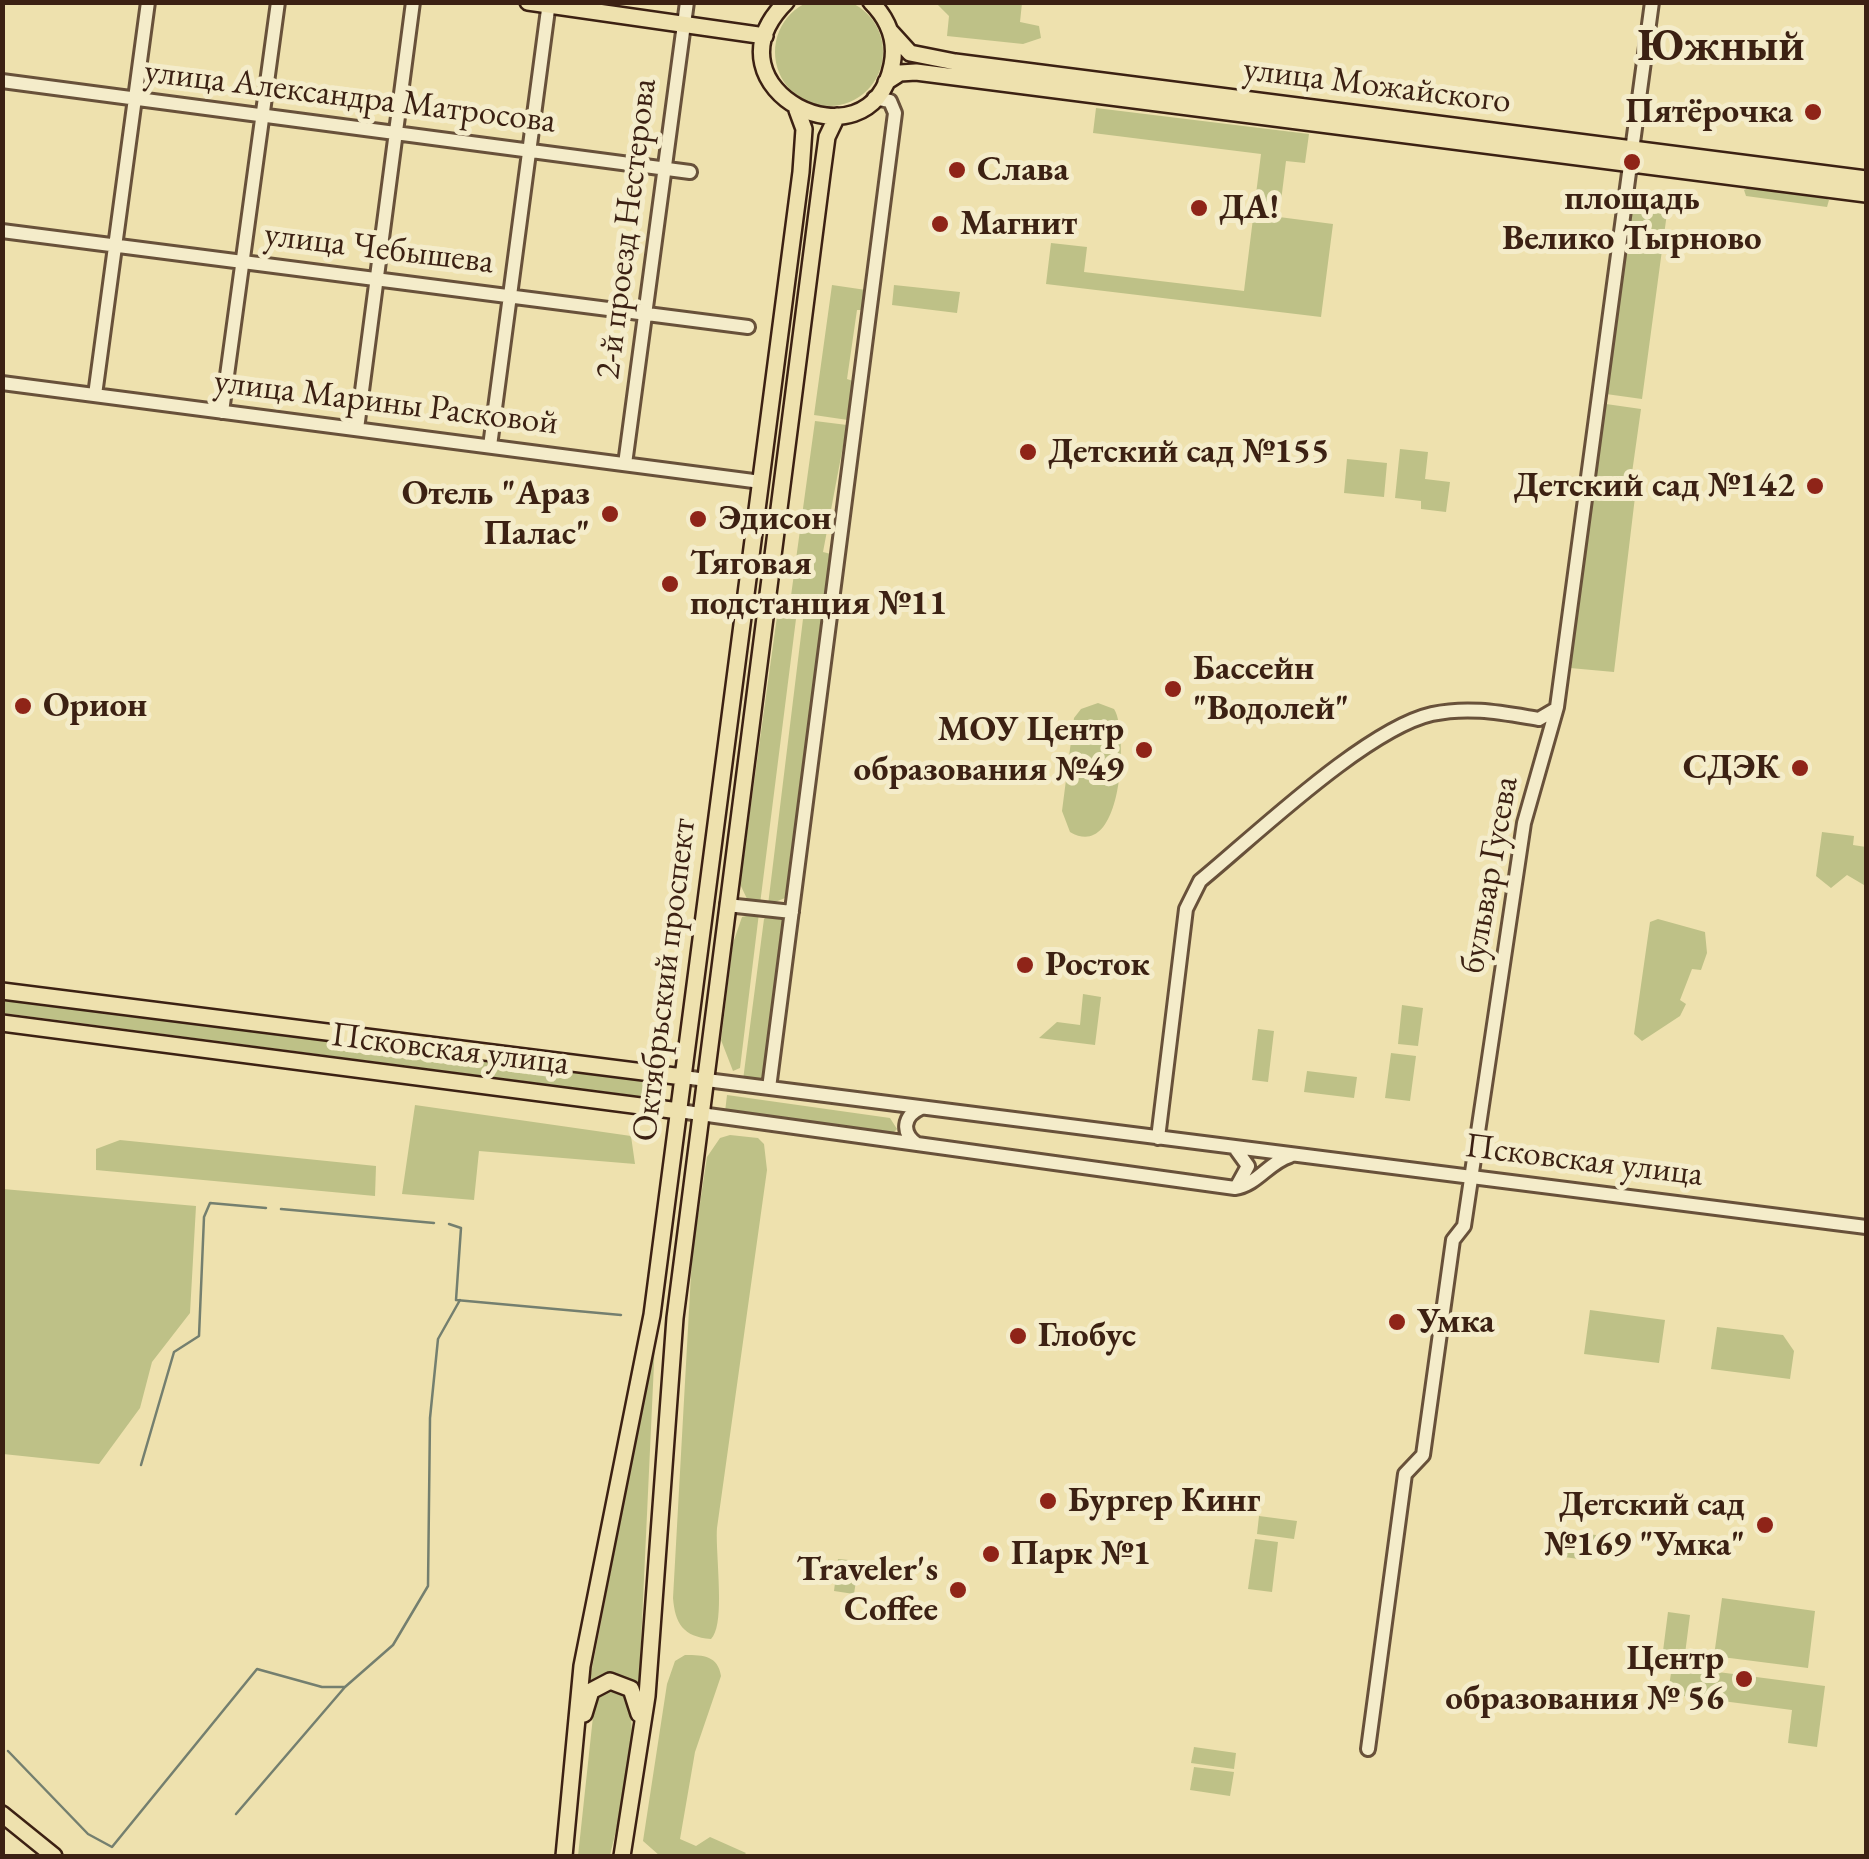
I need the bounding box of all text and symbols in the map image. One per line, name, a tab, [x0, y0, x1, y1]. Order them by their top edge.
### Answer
district label: Южный	[1637, 21, 1805, 75]
street label: улица Можайского	[1241, 49, 1513, 123]
street label: улица Александра Матросова	[142, 51, 558, 143]
street label: 2-й проезд Нестерова	[588, 76, 666, 382]
place label: Пятёрочка	[1625, 91, 1793, 133]
marker: Пятёрочка	[1802, 101, 1824, 123]
place label: Слава	[977, 149, 1069, 191]
marker: площадь Велико Тырново	[1621, 151, 1643, 173]
marker: Слава	[946, 159, 968, 181]
place label: площадь Велико Тырново	[1502, 178, 1762, 260]
place label: ДА!	[1219, 187, 1279, 229]
marker: ДА!	[1188, 197, 1210, 219]
place label: Магнит	[960, 203, 1077, 245]
marker: Магнит	[929, 213, 951, 235]
street label: улица Чебышева	[262, 214, 496, 284]
street label: улица Марины Расковой	[212, 361, 560, 445]
place label: Детский сад №155	[1048, 431, 1330, 473]
marker: Детский сад №155	[1017, 441, 1039, 463]
place label: Детский сад №142	[1513, 465, 1795, 507]
place label: Отель "Араз Палас"	[402, 473, 590, 555]
marker: Детский сад №142	[1804, 475, 1826, 497]
place label: Эдисон	[718, 498, 831, 540]
marker: Отель "Араз Палас"	[599, 503, 621, 525]
marker: Эдисон	[687, 508, 709, 530]
place label: Тяговая подстанция №11	[690, 543, 947, 625]
marker: Тяговая подстанция №11	[659, 573, 681, 595]
place label: Бассейн "Водолей"	[1193, 648, 1349, 730]
marker: Бассейн "Водолей"	[1162, 678, 1184, 700]
place label: Орион	[43, 685, 147, 727]
marker: Орион	[12, 695, 34, 717]
place label: МОУ Центр образования №49	[853, 709, 1124, 791]
marker: МОУ Центр образования №49	[1133, 739, 1155, 761]
place label: СДЭК	[1683, 747, 1780, 789]
marker: СДЭК	[1789, 757, 1811, 779]
street label: бульвар Гусева	[1452, 773, 1528, 977]
street label: Октябрьский проспект	[624, 816, 706, 1144]
place label: Росток	[1045, 944, 1150, 986]
marker: Росток	[1014, 954, 1036, 976]
street label: Псковская улица	[329, 1015, 571, 1085]
street label: Псковская улица	[1463, 1126, 1705, 1196]
place label: Умка	[1417, 1301, 1495, 1343]
marker: Умка	[1386, 1311, 1408, 1333]
place label: Глобус	[1038, 1315, 1136, 1357]
marker: Глобус	[1007, 1325, 1029, 1347]
place label: Бургер Кинг	[1068, 1480, 1260, 1522]
place label: Детский сад №169 "Умка"	[1544, 1484, 1745, 1566]
marker: Бургер Кинг	[1037, 1490, 1059, 1512]
marker: Детский сад №169 "Умка"	[1754, 1514, 1776, 1536]
place label: Парк №1	[1011, 1533, 1151, 1575]
marker: Парк №1	[980, 1543, 1002, 1565]
place label: Traveler's Coffee	[796, 1549, 938, 1631]
marker: Traveler's Coffee	[947, 1579, 969, 1601]
place label: Центр образования № 56	[1445, 1638, 1724, 1720]
marker: Центр образования № 56	[1733, 1668, 1755, 1690]

